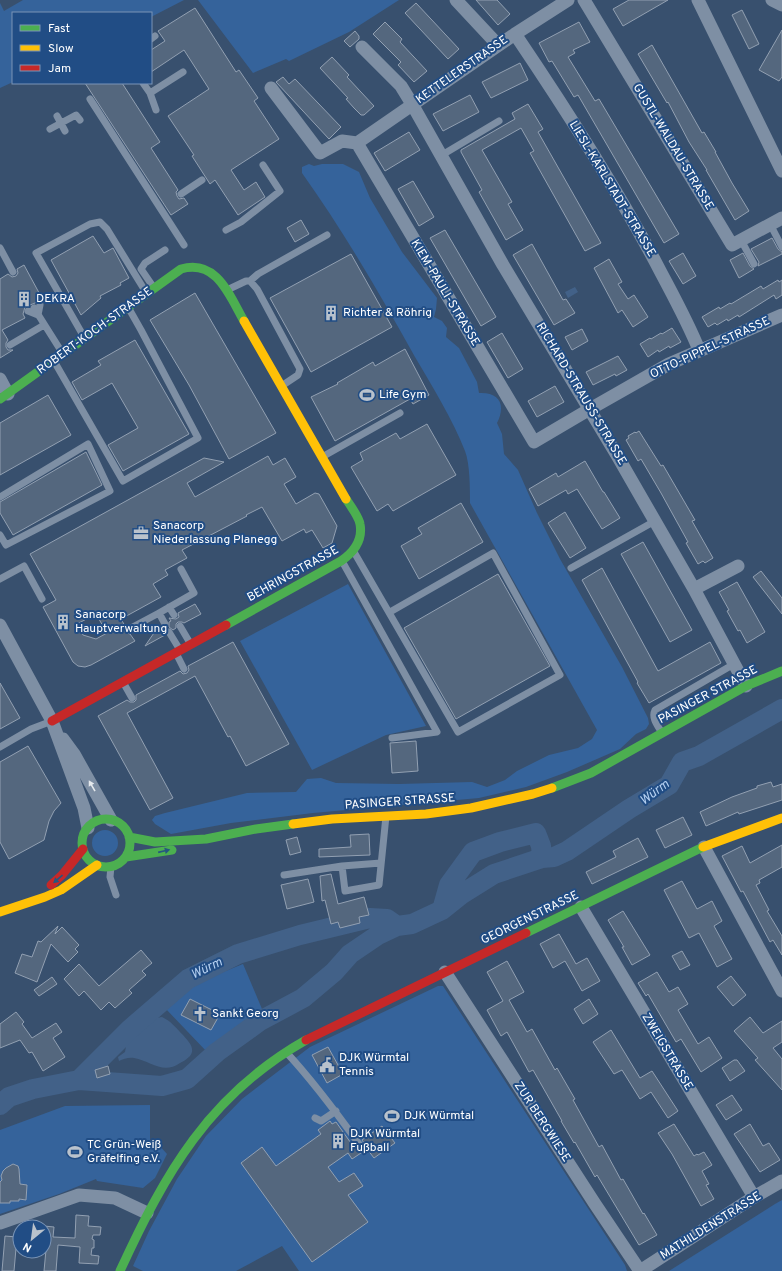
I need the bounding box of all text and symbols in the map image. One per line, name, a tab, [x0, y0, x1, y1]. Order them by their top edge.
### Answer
legend	[12, 12, 152, 84]
text: Fast	[48, 21, 70, 37]
street label: KETTELERSTRASSE	[413, 32, 511, 108]
text: Slow	[48, 41, 74, 57]
text: Jam	[48, 61, 71, 77]
street label: GUSTL-WALDAU-STRASSE	[629, 81, 717, 213]
street label: LIESL-KARLSTADT-STRASSE	[565, 118, 659, 260]
street label: KIEM-PAULI-STRASSE	[407, 237, 483, 349]
street label: ROBERT-KOCH-STRASSE	[34, 284, 156, 378]
building icon: DEKRA	[15, 290, 33, 308]
place label: DEKRA	[36, 291, 75, 307]
building icon: Richter & Röhrig	[322, 304, 340, 322]
place label: Richter & Röhrig	[343, 305, 432, 321]
street label: OTTO-PIPPEL-STRASSE	[647, 313, 773, 383]
street label: RICHARD-STRAUSS-STRASSE	[532, 320, 630, 468]
sports icon: Life Gym	[358, 386, 376, 404]
place label: Life Gym	[379, 387, 426, 403]
place label: Sanacorp Niederlassung Planegg	[153, 518, 277, 548]
office icon: Sanacorp Niederlassung Planegg	[132, 524, 150, 542]
street label: BEHRINGSTRASSE	[244, 542, 342, 606]
place label: Sanacorp Hauptverwaltung	[75, 607, 167, 637]
building icon: Sanacorp Hauptverwaltung	[54, 613, 72, 631]
street label: PASINGER STRASSE	[655, 662, 761, 728]
water label: Würm	[637, 777, 673, 809]
one-way arrow	[88, 780, 95, 792]
street label: PASINGER STRASSE	[344, 790, 456, 814]
one-way arrow	[158, 848, 170, 854]
one-way arrow	[53, 874, 63, 883]
street label: GEORGENSTRASSE	[479, 887, 581, 949]
water label: Würm	[189, 954, 226, 983]
church icon: Sankt Georg	[191, 1005, 209, 1023]
place label: Sankt Georg	[212, 1006, 279, 1022]
street label: ZWEIGSTRASSE	[638, 1010, 696, 1094]
place label: DJK Würmtal Tennis	[339, 1050, 409, 1080]
public building icon: DJK Würmtal Tennis	[318, 1056, 336, 1074]
street label: ZUR BERGWIESE	[510, 1079, 574, 1165]
sports icon: DJK Würmtal	[383, 1107, 401, 1125]
place label: DJK Würmtal	[404, 1108, 474, 1124]
place label: DJK Würmtal Fußball	[350, 1126, 420, 1156]
building icon: DJK Würmtal Fußball	[329, 1132, 347, 1150]
place label: TC Grün-Weiß Gräfelfing e.V.	[87, 1137, 161, 1167]
sports icon: TC Grün-Weiß Gräfelfing e.V.	[66, 1143, 84, 1161]
street label: MATHILDENSTRASSE	[657, 1188, 765, 1264]
north arrow	[12, 1219, 52, 1259]
text: N	[21, 1239, 34, 1255]

